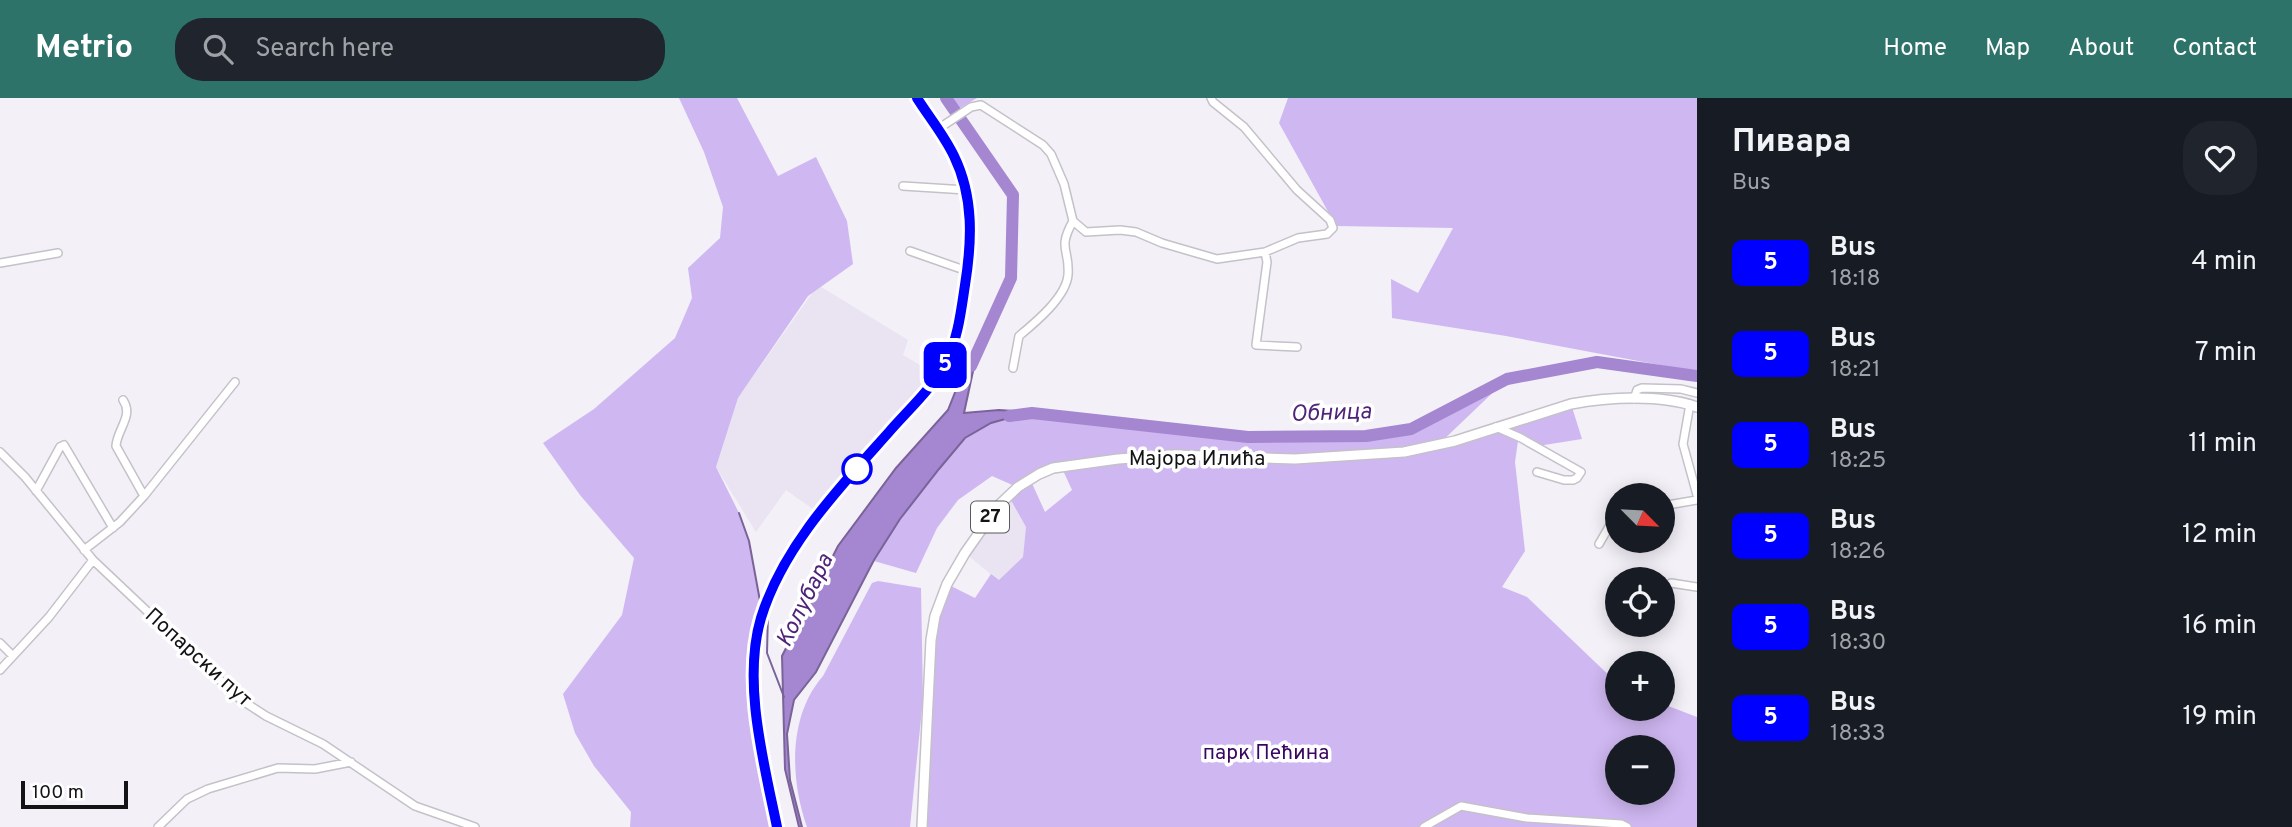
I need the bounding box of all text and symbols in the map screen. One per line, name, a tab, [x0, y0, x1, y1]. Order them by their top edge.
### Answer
search box	[175, 18, 665, 81]
text: Metrio	[35, 28, 133, 70]
icon: search	[199, 30, 237, 68]
text: Search here	[255, 33, 394, 66]
text: Home	[1883, 34, 1947, 64]
text: Map	[1985, 34, 2030, 64]
text: About	[2068, 34, 2134, 64]
text: Contact	[2172, 34, 2257, 64]
button: heart	[2183, 121, 2257, 195]
text: Пивара	[1732, 122, 1851, 164]
text: Bus	[1732, 169, 1771, 198]
text: Bus	[1830, 232, 1876, 265]
text: 4 min	[2191, 246, 2257, 279]
text: 5	[1763, 248, 1778, 278]
text: 18:18	[1830, 265, 1880, 294]
text: Bus	[1830, 323, 1876, 356]
text: 7 min	[2195, 337, 2257, 370]
text: 5	[1763, 339, 1778, 369]
line badge: 5	[922, 342, 968, 388]
text: 5	[938, 350, 952, 380]
text: 18:21	[1830, 356, 1880, 385]
water label: Обница	[1290, 398, 1372, 430]
text: Bus	[1830, 414, 1876, 447]
text: 11 min	[2188, 428, 2257, 461]
text: 5	[1763, 430, 1778, 460]
street label: Мајора Илића	[1129, 446, 1265, 473]
text: 18:25	[1830, 447, 1886, 476]
unlabelled marker	[842, 454, 872, 484]
north arrow	[1605, 483, 1675, 553]
map controls	[1605, 483, 1675, 805]
road number: 27	[971, 502, 1009, 532]
text: Bus	[1830, 505, 1876, 538]
text: 12 min	[2182, 519, 2257, 552]
text: 5	[1763, 521, 1778, 551]
text: 18:26	[1830, 538, 1886, 567]
water label: Колубара	[771, 549, 841, 652]
button: locate	[1605, 567, 1675, 637]
text: Bus	[1830, 596, 1876, 629]
street label: Попарски пут	[139, 603, 257, 713]
text: 16 min	[2182, 610, 2257, 643]
text: 5	[1763, 612, 1778, 642]
text: 18:30	[1830, 629, 1886, 658]
button: +	[1605, 651, 1675, 721]
text: Bus	[1830, 687, 1876, 720]
text: 19 min	[2182, 701, 2257, 734]
text: 5	[1763, 703, 1778, 733]
text: 18:33	[1830, 720, 1886, 749]
button: −	[1605, 735, 1675, 805]
park label: парк Пећина	[1203, 740, 1329, 767]
scale bar	[21, 778, 128, 810]
text: 100 m	[32, 781, 84, 805]

